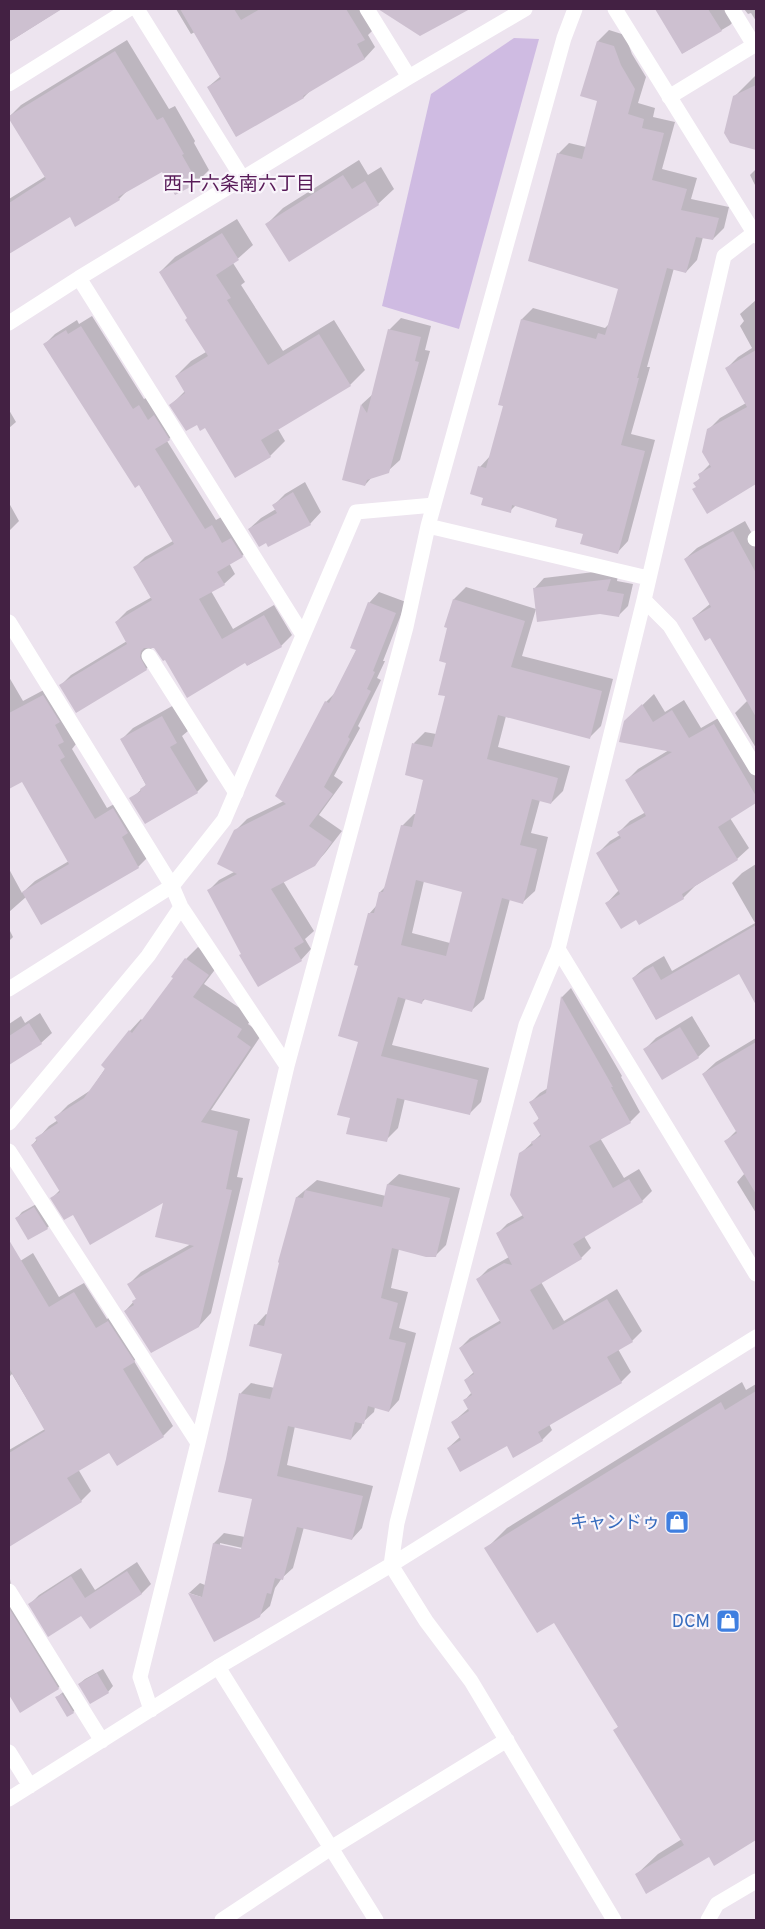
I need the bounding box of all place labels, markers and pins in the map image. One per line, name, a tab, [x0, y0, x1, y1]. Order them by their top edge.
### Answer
shop icon: キャンドゥ	[664, 1509, 690, 1535]
place label: キャンドゥ	[570, 1512, 660, 1535]
shop icon: DCM	[715, 1608, 741, 1634]
place label: DCM	[672, 1611, 710, 1634]

